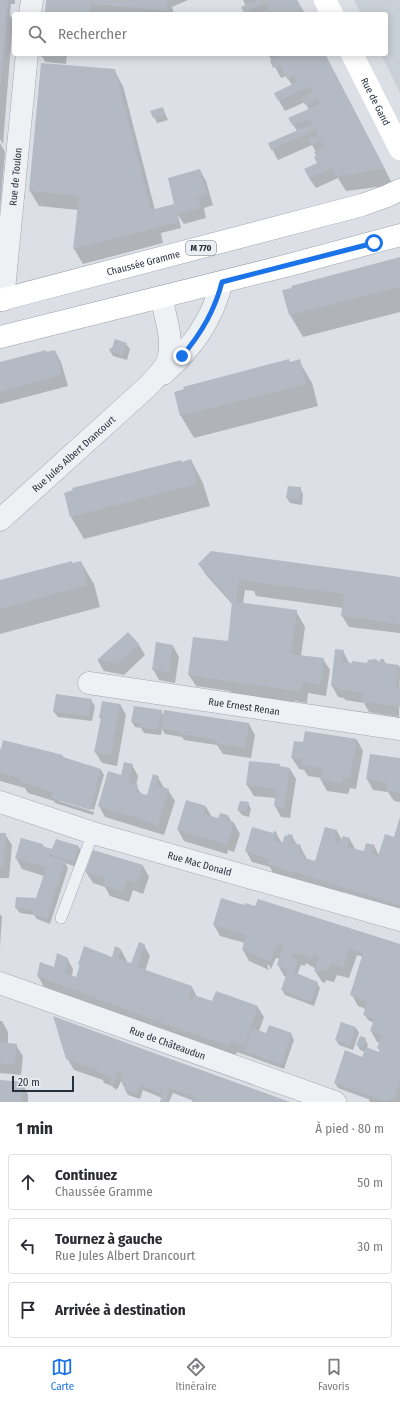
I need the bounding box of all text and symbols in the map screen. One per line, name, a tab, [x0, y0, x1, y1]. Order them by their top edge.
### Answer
search box	[12, 12, 388, 56]
icon: search	[26, 23, 48, 45]
text: Rechercher	[58, 25, 127, 43]
street label: Rue de Gand	[358, 76, 392, 128]
street label: Rue de Toulon	[7, 147, 25, 206]
route start	[365, 234, 383, 252]
road number: M 770	[186, 241, 216, 255]
street label: Chaussée Gramme	[105, 248, 181, 279]
route end	[173, 347, 191, 365]
street label: Rue Jules Albert Drancourt	[30, 413, 119, 495]
street label: Rue Ernest Renan	[208, 696, 281, 718]
street label: Rue Mac Donald	[166, 849, 233, 879]
street label: Rue de Châteaudun	[128, 1025, 207, 1063]
scale bar	[12, 1074, 74, 1093]
text: 20 m	[18, 1076, 40, 1089]
text: 1 min	[16, 1118, 53, 1139]
text: À pied · 80 m	[315, 1121, 384, 1136]
text: Continuez	[55, 1166, 117, 1184]
icon: ahead	[17, 1171, 39, 1193]
text: 50 m	[357, 1175, 383, 1190]
text: Chaussée Gramme	[55, 1184, 153, 1199]
text: Tournez à gauche	[55, 1230, 162, 1248]
icon: left	[17, 1235, 39, 1257]
text: 30 m	[357, 1239, 383, 1254]
text: Rue Jules Albert Drancourt	[55, 1248, 195, 1263]
icon: arrive	[17, 1299, 39, 1321]
text: Arrivée à destination	[55, 1301, 186, 1319]
tab: Carte	[51, 1356, 74, 1393]
tab: Itinéraire	[176, 1356, 217, 1393]
tab: Favoris	[318, 1356, 349, 1393]

